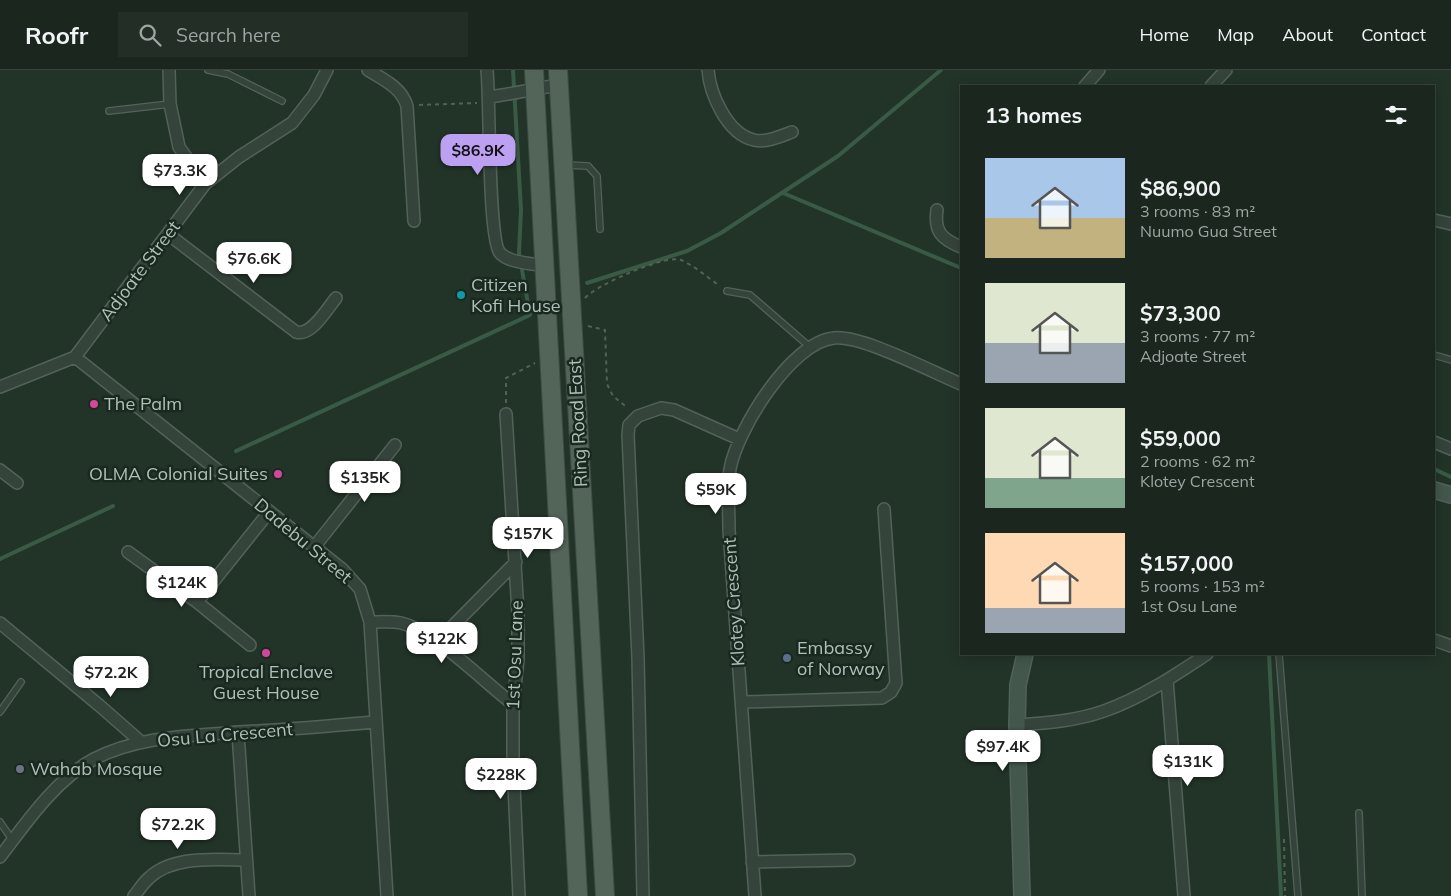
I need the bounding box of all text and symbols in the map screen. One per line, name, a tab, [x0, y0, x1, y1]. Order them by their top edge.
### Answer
search box	[118, 12, 468, 57]
text: Roofr	[25, 20, 88, 50]
icon: search	[136, 21, 164, 49]
text: Search here	[176, 23, 281, 47]
text: Home	[1139, 23, 1189, 46]
text: Map	[1217, 23, 1254, 46]
text: About	[1282, 23, 1333, 46]
text: Contact	[1361, 23, 1426, 46]
icon: filters	[1382, 101, 1410, 129]
text: 13 homes	[985, 102, 1082, 128]
pin: $86.9K	[437, 134, 519, 176]
text: $86.9K	[451, 140, 505, 160]
pin: $73.3K	[139, 154, 221, 196]
text: $73.3K	[153, 160, 207, 180]
text: $86,900	[1140, 175, 1221, 201]
icon: home	[1025, 178, 1085, 238]
text: 3 rooms · 83 m²	[1140, 201, 1255, 221]
street label: Adjoate Street	[94, 216, 185, 325]
text: Nuumo Gua Street	[1140, 221, 1277, 241]
pin: $76.6K	[213, 242, 295, 284]
text: $76.6K	[227, 248, 281, 268]
place label: Citizen Kofi House	[471, 273, 561, 317]
marker: Citizen Kofi House	[455, 289, 467, 301]
text: $73,300	[1140, 300, 1221, 326]
icon: home	[1025, 303, 1085, 363]
text: 3 rooms · 77 m²	[1140, 326, 1255, 346]
text: Adjoate Street	[1140, 346, 1246, 366]
street label: Ring Road East	[563, 358, 592, 488]
place label: The Palm	[104, 392, 182, 415]
marker: The Palm	[88, 398, 100, 410]
text: $59,000	[1140, 425, 1221, 451]
icon: home	[1025, 428, 1085, 488]
text: 2 rooms · 62 m²	[1140, 451, 1255, 471]
pin: $135K	[330, 460, 400, 503]
place label: OLMA Colonial Suites	[89, 462, 268, 485]
text: $135K	[340, 467, 390, 487]
marker: OLMA Colonial Suites	[272, 468, 284, 480]
text: Klotey Crescent	[1140, 471, 1255, 491]
pin: $59K	[686, 472, 746, 515]
text: $59K	[696, 479, 736, 499]
street label: Dadebu Street	[250, 493, 357, 588]
pin: $157K	[493, 516, 563, 559]
text: $157K	[503, 523, 553, 543]
street label: Klotey Crescent	[718, 537, 749, 667]
text: $157,000	[1140, 550, 1233, 576]
icon: home	[1025, 553, 1085, 613]
pin: $124K	[147, 566, 217, 608]
text: $124K	[157, 572, 207, 592]
text: 5 rooms · 153 m²	[1140, 576, 1265, 596]
text: 1st Osu Lane	[1140, 596, 1237, 616]
street label: 1st Osu Lane	[501, 600, 528, 710]
pin: $122K	[407, 622, 477, 664]
text: $122K	[417, 628, 467, 648]
place label: Embassy of Norway	[797, 636, 885, 680]
marker: Tropical Enclave Guest House	[260, 647, 272, 659]
marker: Embassy of Norway	[781, 652, 793, 664]
pin: $72.2K	[70, 656, 152, 698]
place label: Tropical Enclave Guest House	[199, 660, 333, 704]
text: $72.2K	[84, 662, 138, 682]
street label: Osu La Crescent	[156, 717, 294, 752]
pin: $97.4K	[962, 730, 1044, 772]
text: $97.4K	[976, 736, 1030, 756]
pin: $131K	[1153, 744, 1223, 787]
text: $131K	[1163, 751, 1213, 771]
place label: Wahab Mosque	[30, 757, 162, 780]
pin: $228K	[466, 758, 536, 800]
marker: Wahab Mosque	[14, 763, 26, 775]
text: $228K	[476, 764, 526, 784]
pin: $72.2K	[137, 808, 219, 850]
text: $72.2K	[151, 814, 205, 834]

